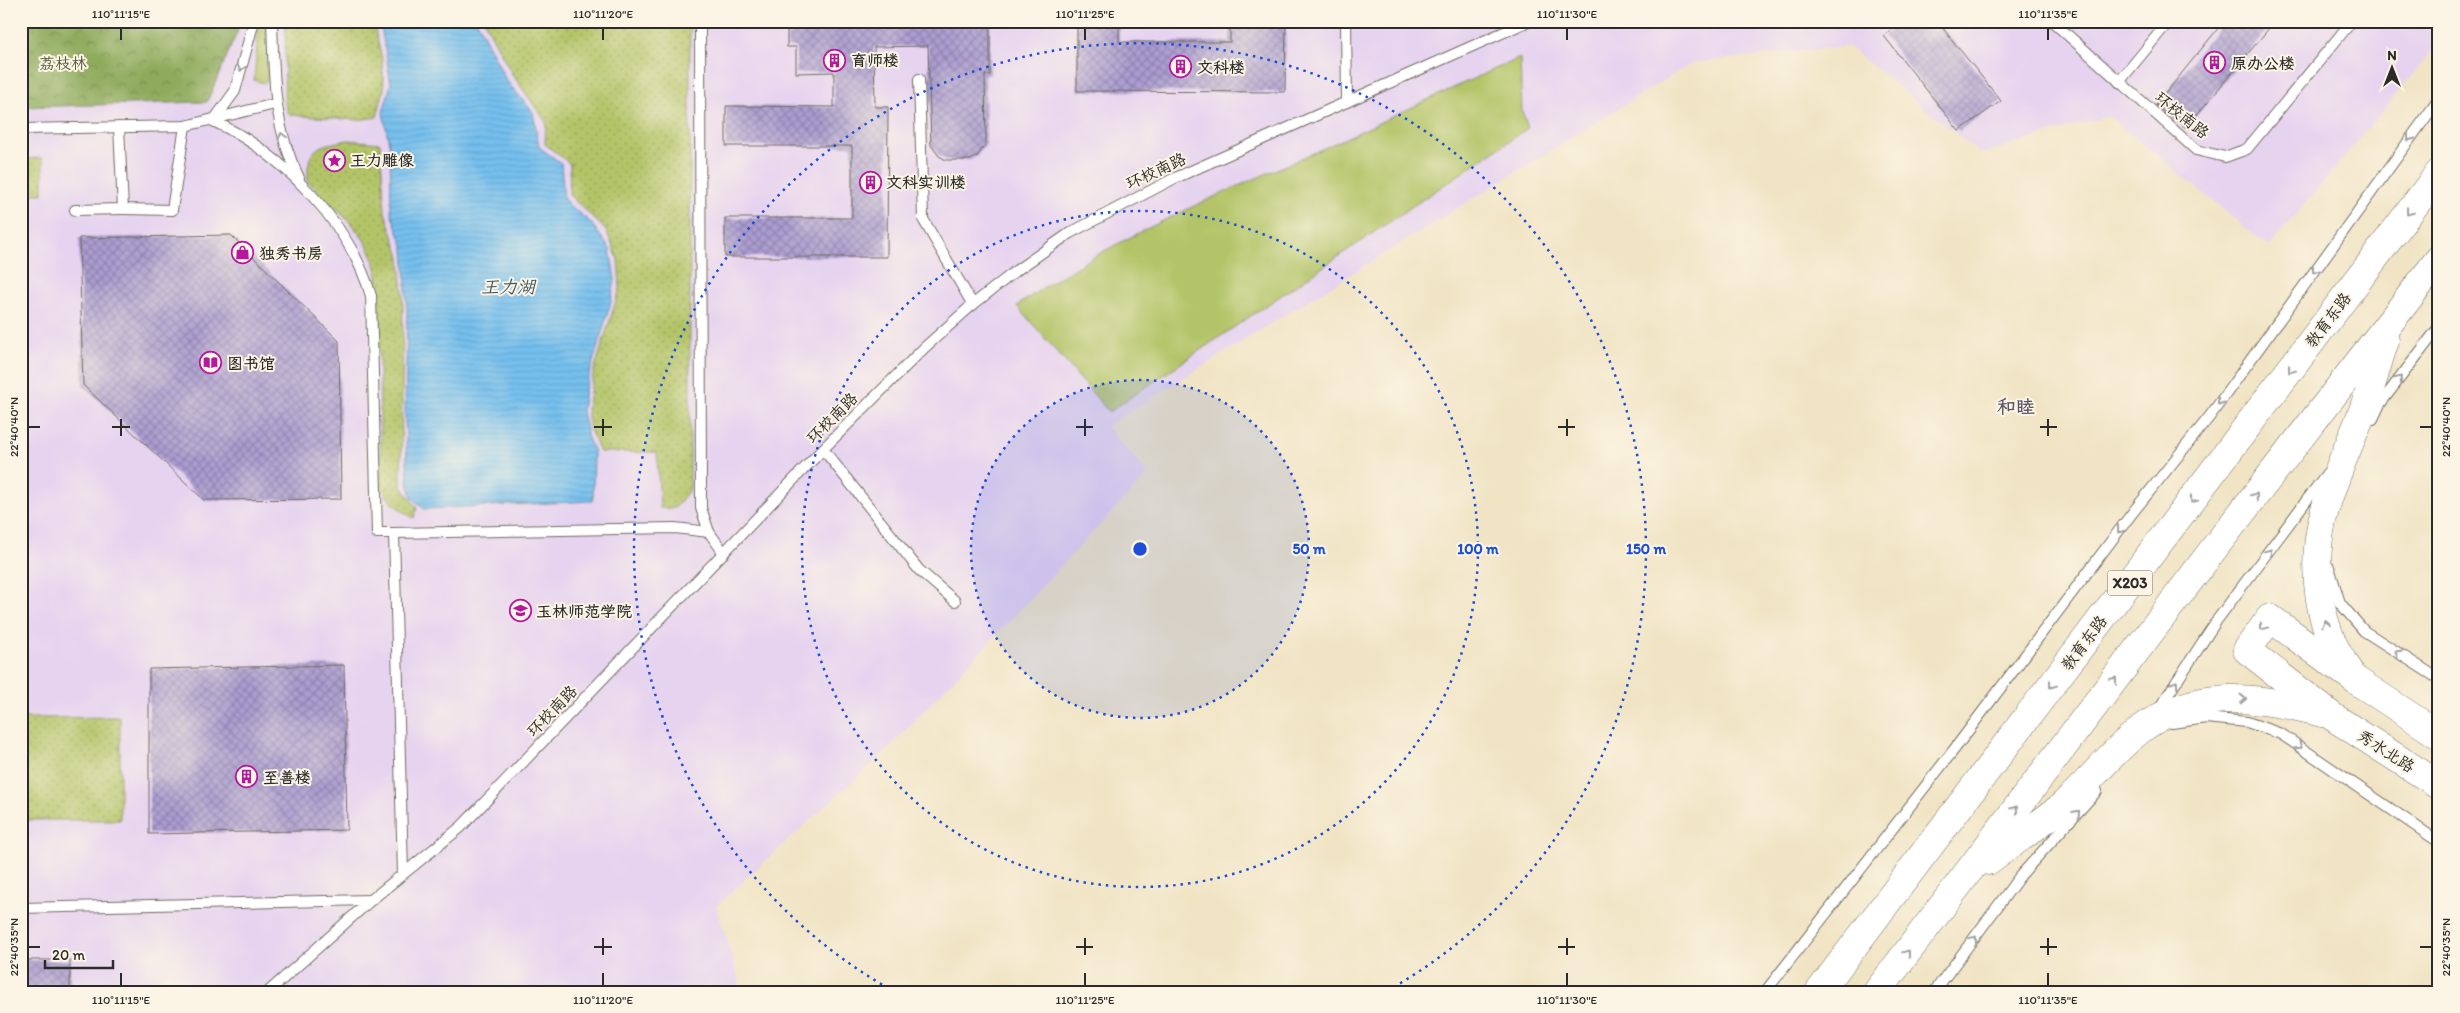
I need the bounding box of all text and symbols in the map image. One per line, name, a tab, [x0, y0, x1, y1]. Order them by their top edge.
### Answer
text: 110°11'15"E	[92, 7, 151, 21]
text: 110°11'20"E	[573, 7, 633, 21]
text: 110°11'25"E	[1055, 7, 1115, 21]
text: 110°11'30"E	[1537, 7, 1598, 21]
text: 110°11'35"E	[2018, 7, 2078, 21]
north arrow	[2368, 42, 2418, 92]
text: N	[2387, 47, 2397, 64]
building icon: 育师楼	[823, 48, 847, 72]
place label: 育师楼	[851, 51, 899, 70]
building icon: 原办公楼	[2203, 51, 2227, 75]
park label: 荔枝林	[39, 54, 87, 73]
place label: 原办公楼	[2231, 54, 2295, 73]
building icon: 文科楼	[1169, 55, 1193, 79]
place label: 文科楼	[1197, 58, 1245, 77]
one-way arrow	[237, 64, 247, 72]
street label: 环校南路	[2151, 87, 2213, 143]
one-way arrow	[2407, 132, 2416, 142]
one-way arrow	[278, 133, 288, 141]
place icon: 王力雕像	[322, 148, 346, 172]
street label: 环校南路	[1123, 149, 1189, 193]
place label: 王力雕像	[350, 151, 414, 170]
building icon: 文科实训楼	[858, 170, 882, 194]
place label: 文科实训楼	[886, 173, 966, 192]
one-way arrow	[2407, 206, 2415, 215]
shop icon: 独秀书房	[231, 241, 255, 265]
place label: 独秀书房	[259, 244, 323, 263]
one-way arrow	[2312, 264, 2321, 274]
water label: 王力湖	[481, 276, 537, 298]
street label: 教育东路	[2301, 289, 2355, 351]
library icon: 图书馆	[199, 351, 223, 375]
place label: 图书馆	[227, 354, 275, 373]
one-way arrow	[2288, 364, 2296, 373]
one-way arrow	[2394, 376, 2402, 385]
street label: 环校南路	[803, 389, 861, 447]
district label: 和睦	[1997, 395, 2035, 418]
one-way arrow	[2217, 396, 2226, 406]
text: 22°40'40"N	[7, 397, 21, 457]
text: 22°40'40"N	[2439, 397, 2453, 457]
one-way arrow	[2250, 492, 2259, 501]
one-way arrow	[2190, 494, 2199, 504]
one-way arrow	[2117, 524, 2126, 534]
centre of rings	[1131, 540, 1149, 558]
text: 50 m	[1292, 540, 1326, 558]
text: 100 m	[1457, 540, 1499, 558]
text: 150 m	[1626, 540, 1666, 558]
one-way arrow	[2263, 549, 2271, 558]
road number: X203	[2108, 570, 2152, 596]
school or university icon: 玉林师范学院	[508, 599, 532, 623]
place label: 玉林师范学院	[536, 602, 632, 621]
street label: 教育东路	[2057, 612, 2111, 674]
one-way arrow	[2321, 619, 2332, 628]
one-way arrow	[2260, 621, 2269, 631]
one-way arrow	[2394, 650, 2403, 659]
one-way arrow	[2108, 677, 2116, 686]
one-way arrow	[2049, 679, 2058, 689]
street label: 环校南路	[523, 681, 581, 741]
one-way arrow	[2169, 681, 2178, 690]
one-way arrow	[2239, 694, 2247, 704]
street label: 秀水北路	[2354, 726, 2418, 776]
one-way arrow	[2293, 740, 2303, 749]
building icon: 至善楼	[235, 765, 259, 789]
place label: 至善楼	[263, 768, 311, 787]
one-way arrow	[2010, 806, 2018, 815]
one-way arrow	[2071, 810, 2080, 819]
text: 22°40'35"N	[7, 918, 21, 976]
text: 22°40'35"N	[2439, 918, 2453, 976]
one-way arrow	[1968, 936, 1976, 945]
scale bar	[45, 938, 112, 970]
text: 20 m	[52, 946, 86, 964]
one-way arrow	[1901, 950, 1909, 959]
text: 110°11'15"E	[92, 993, 151, 1007]
text: 110°11'20"E	[573, 993, 633, 1007]
text: 110°11'25"E	[1055, 993, 1115, 1007]
text: 110°11'30"E	[1537, 993, 1598, 1007]
text: 110°11'35"E	[2018, 993, 2078, 1007]

